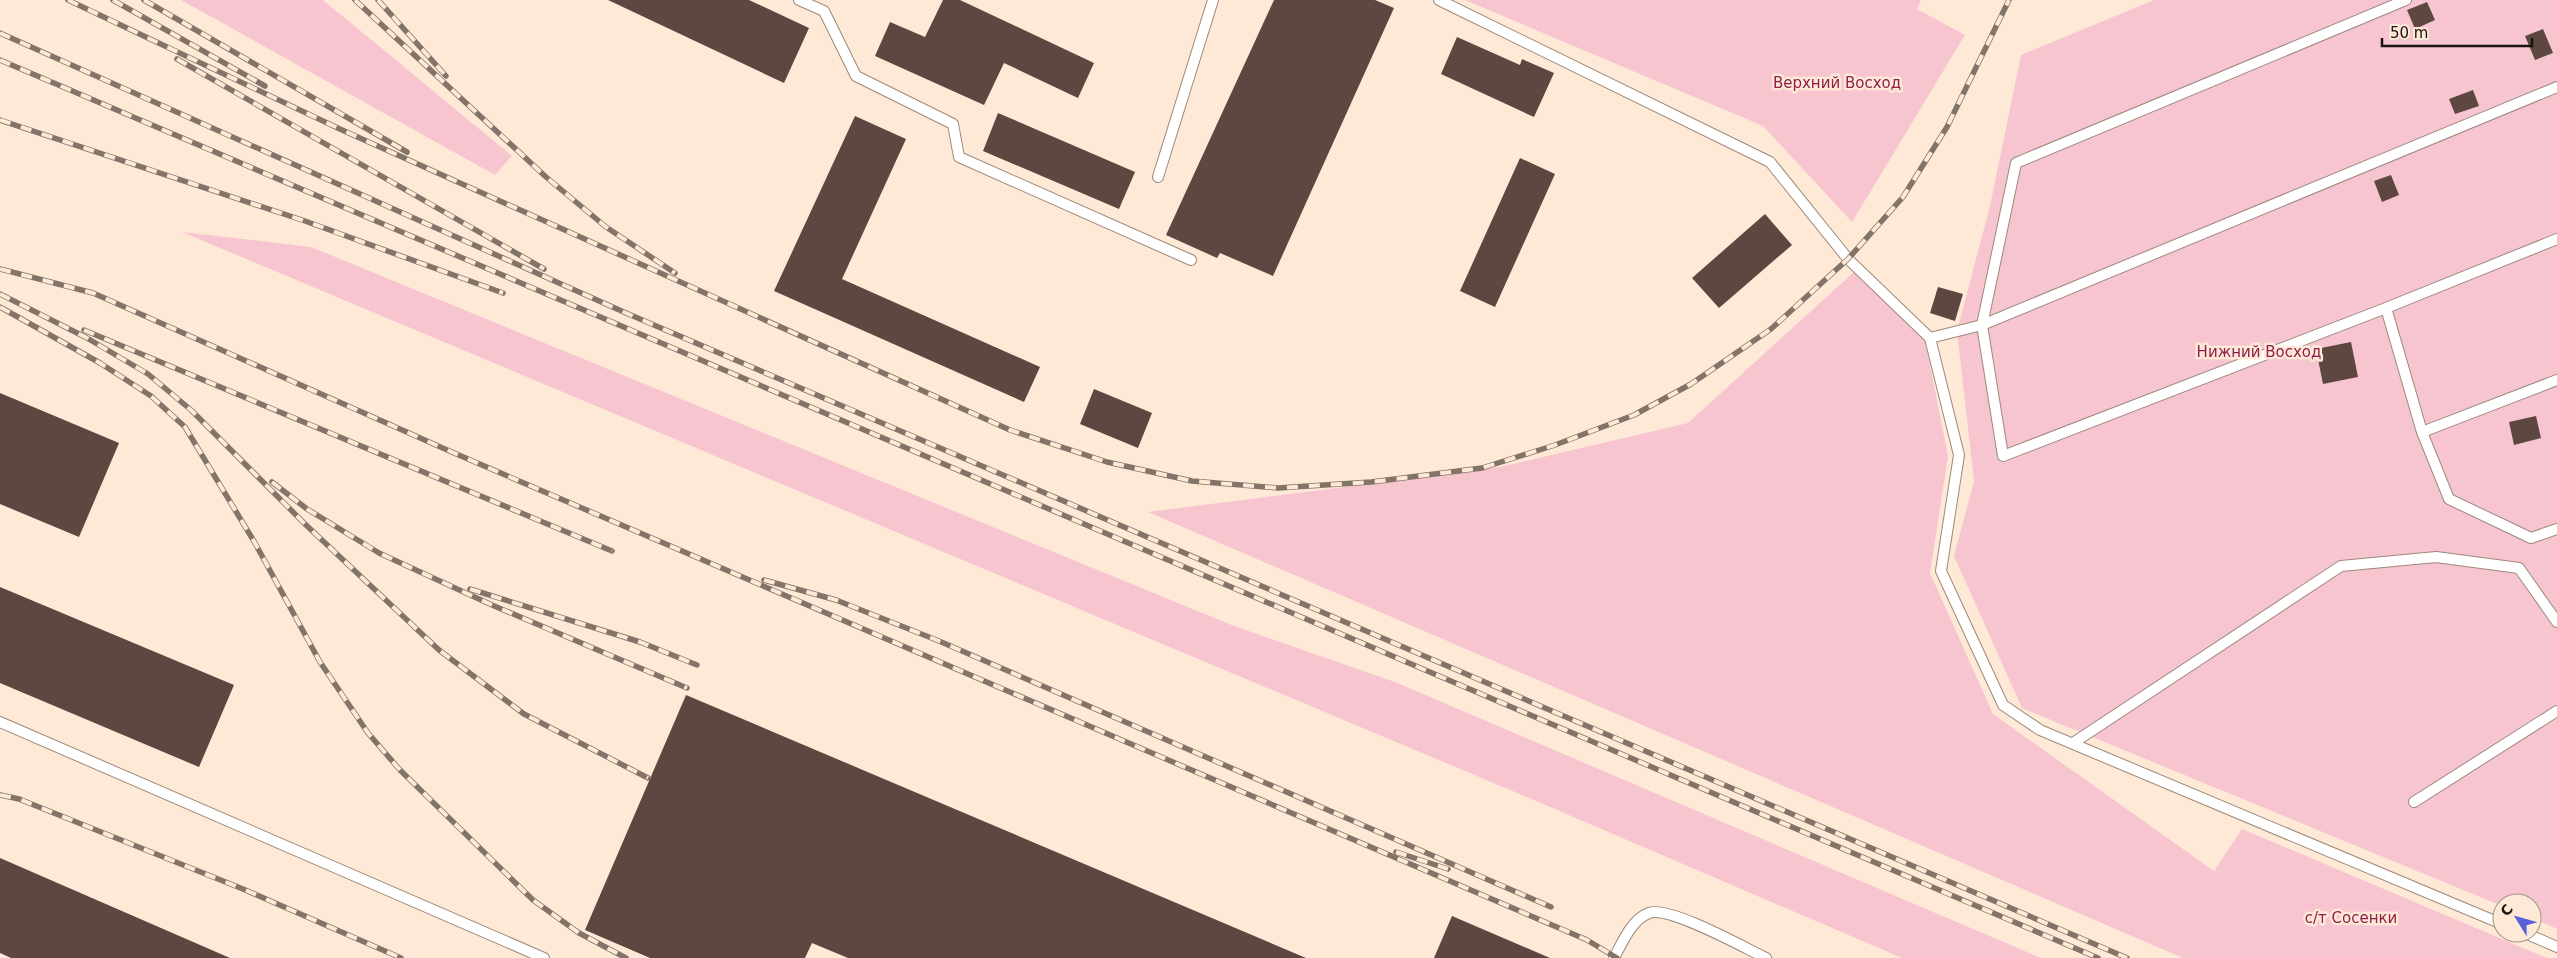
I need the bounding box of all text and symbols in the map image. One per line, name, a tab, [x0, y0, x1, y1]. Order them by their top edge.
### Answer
scale bar	[2382, 15, 2532, 47]
text: 50 m	[2390, 24, 2428, 42]
park label: Верхний Восход	[1773, 74, 1901, 92]
park label: Нижний Восход	[2197, 343, 2321, 361]
north arrow	[2492, 893, 2542, 943]
text: С	[2497, 901, 2516, 919]
park label: с/т Сосенки	[2305, 909, 2397, 927]

